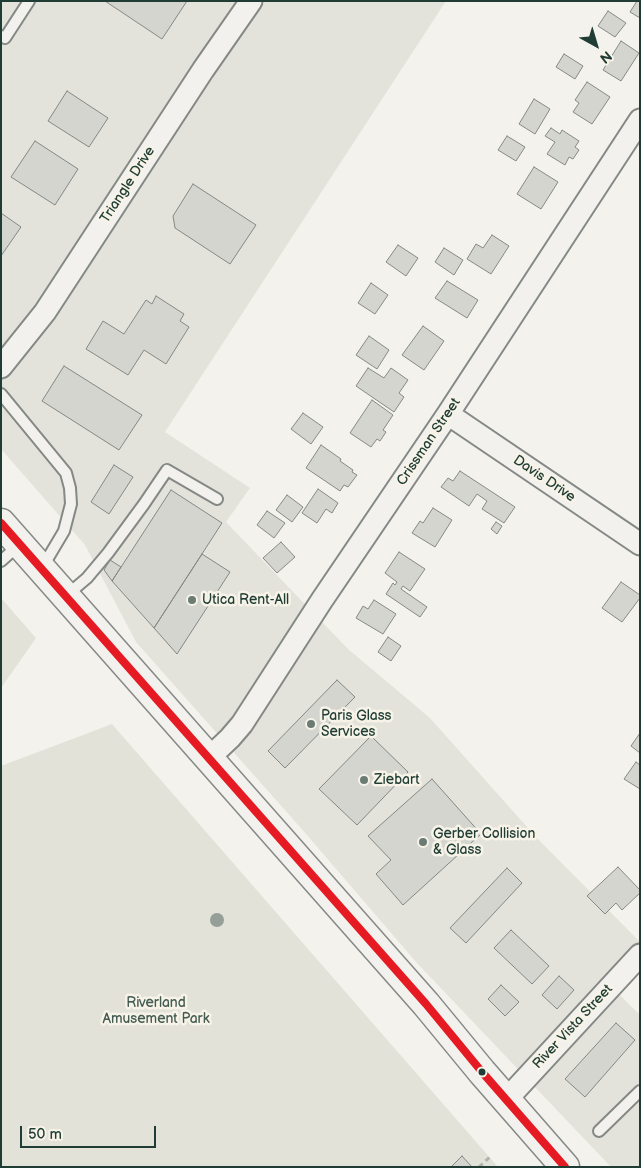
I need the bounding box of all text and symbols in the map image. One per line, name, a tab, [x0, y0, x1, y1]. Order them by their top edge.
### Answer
north arrow	[571, 20, 621, 70]
text: N	[596, 47, 615, 67]
street label: Triangle Drive	[97, 144, 159, 226]
street label: Crissman Street	[394, 395, 464, 489]
street label: Davis Drive	[510, 452, 578, 506]
place label: Utica Rent-All	[202, 592, 289, 608]
marker: Utica Rent-All	[186, 594, 198, 606]
place label: Paris Glass Services	[321, 708, 392, 740]
marker: Paris Glass Services	[305, 718, 317, 730]
place label: Ziebart	[374, 772, 419, 788]
marker: Ziebart	[358, 774, 370, 786]
place label: Gerber Collision & Glass	[433, 826, 535, 859]
marker: Gerber Collision & Glass	[417, 836, 429, 848]
street label: River Vista Street	[530, 981, 616, 1073]
park label: Riverland Amusement Park	[102, 995, 210, 1028]
unlabelled marker	[477, 1067, 487, 1077]
scale bar	[22, 1116, 159, 1148]
text: 50 m	[28, 1125, 62, 1144]

